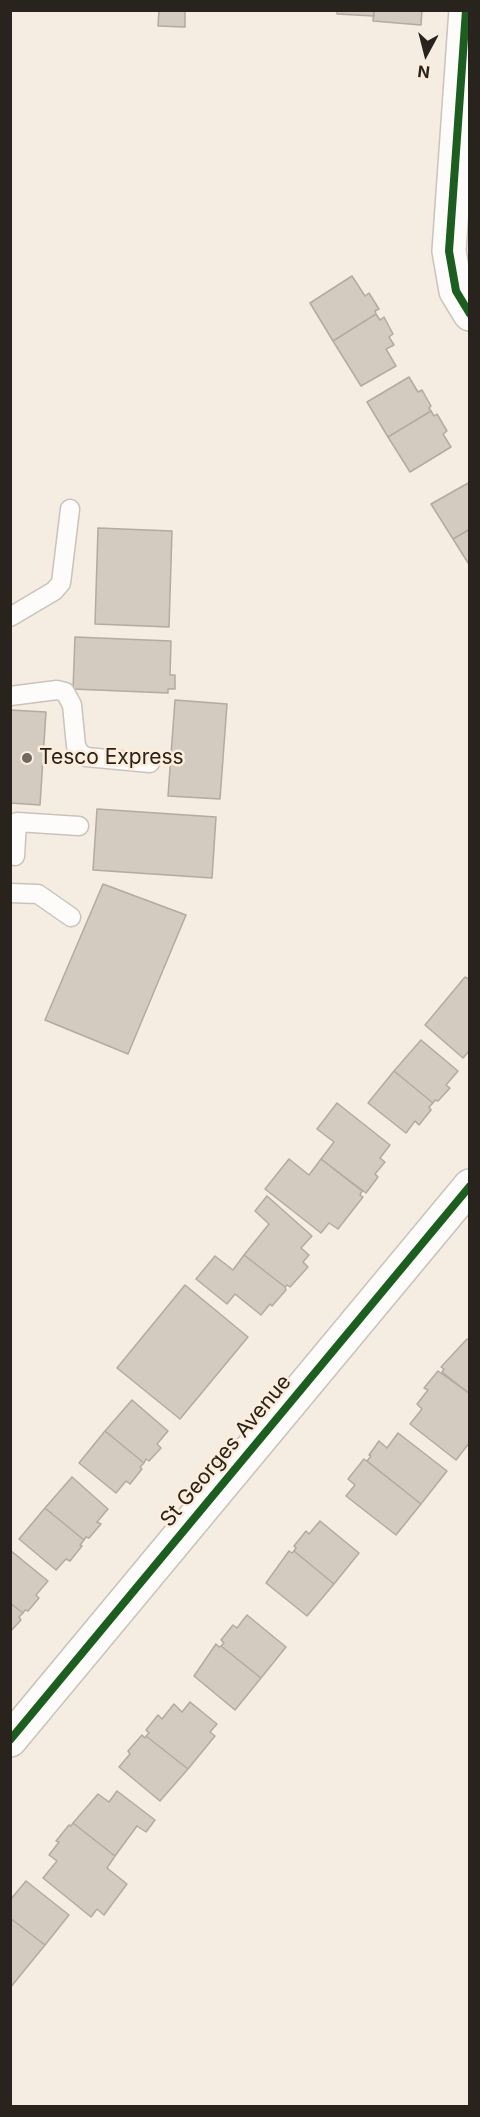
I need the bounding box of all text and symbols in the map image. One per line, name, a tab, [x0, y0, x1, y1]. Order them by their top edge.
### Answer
north arrow	[396, 24, 456, 84]
text: N	[417, 61, 431, 83]
place label: Tesco Express	[39, 745, 184, 771]
marker: Tesco Express	[20, 751, 34, 765]
street label: St Georges Avenue	[155, 1370, 297, 1532]

